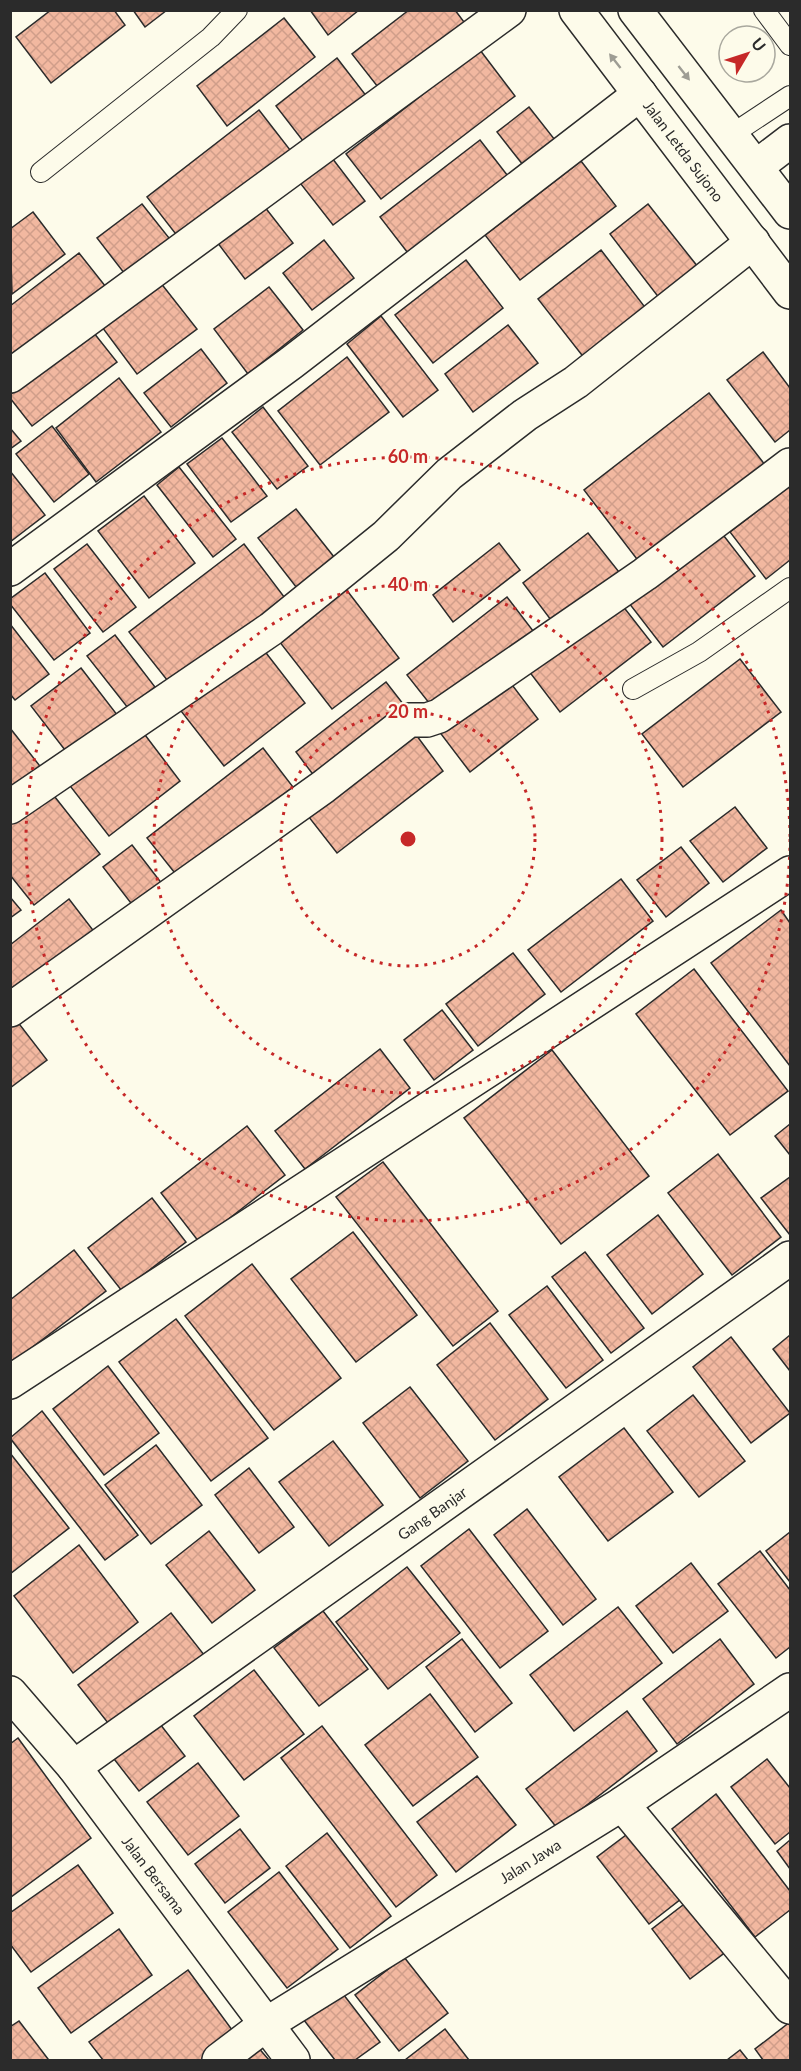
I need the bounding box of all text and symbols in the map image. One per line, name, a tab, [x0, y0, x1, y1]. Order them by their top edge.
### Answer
north arrow	[717, 24, 777, 84]
text: U	[748, 34, 770, 55]
one-way arrow	[610, 54, 622, 69]
one-way arrow	[677, 66, 689, 81]
street label: Jalan Letda Sujono	[640, 97, 728, 205]
text: 60 m	[388, 445, 428, 467]
text: 40 m	[388, 573, 428, 595]
text: 20 m	[388, 700, 428, 722]
centre of rings	[398, 829, 418, 849]
street label: Gang Banjar	[394, 1482, 470, 1543]
street label: Jalan Bersama	[119, 1832, 189, 1918]
street label: Jalan Jawa	[496, 1835, 564, 1887]

